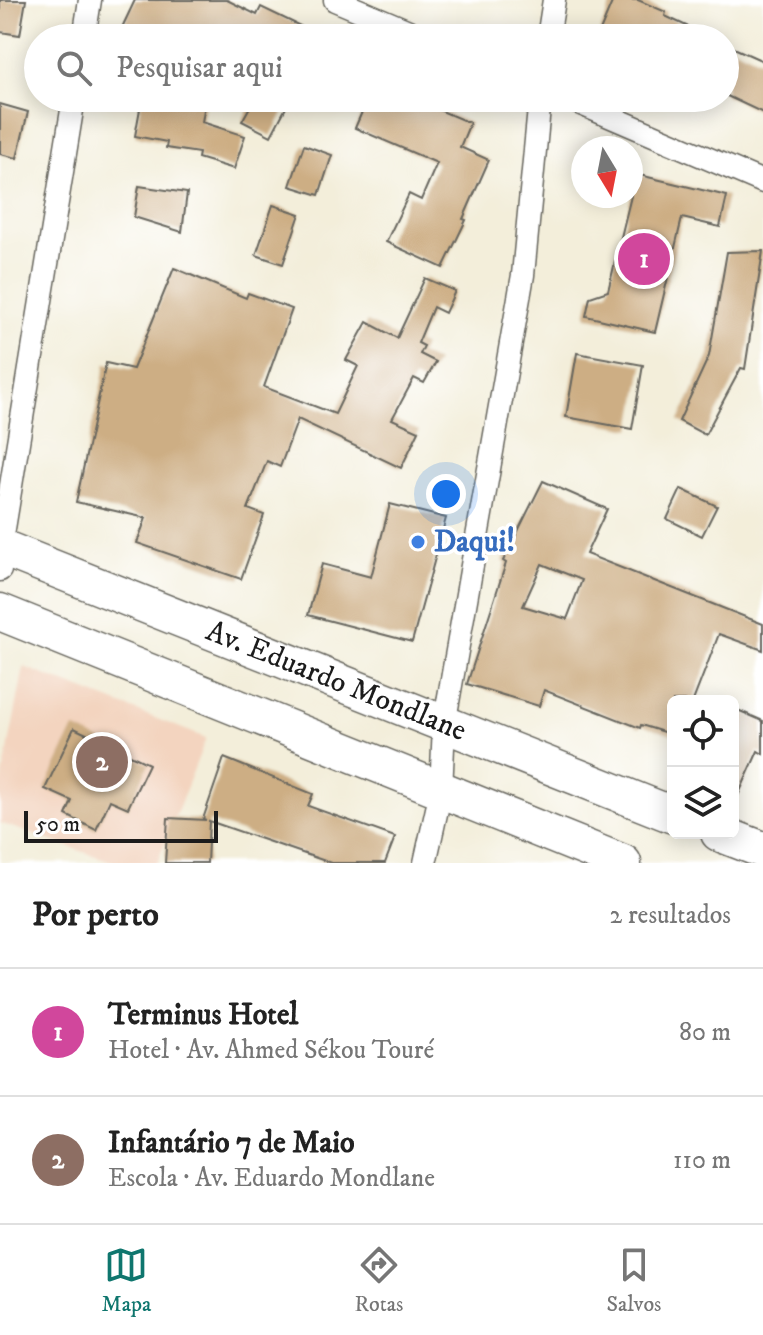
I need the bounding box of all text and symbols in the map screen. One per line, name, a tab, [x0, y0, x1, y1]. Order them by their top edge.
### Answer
search box	[24, 24, 739, 112]
icon: search	[52, 46, 96, 90]
text: Pesquisar aqui	[116, 50, 283, 87]
north arrow	[571, 136, 643, 208]
pin: 1	[618, 229, 670, 289]
your location	[426, 474, 466, 514]
place label: Daqui!	[434, 524, 515, 561]
marker: Daqui!	[409, 533, 427, 551]
street label: Av. Eduardo Mondlane	[201, 613, 472, 749]
map controls	[667, 695, 739, 839]
button: locate	[667, 695, 739, 767]
pin: 2	[76, 732, 128, 792]
button: layers	[667, 767, 739, 839]
scale bar	[24, 807, 218, 843]
text: 50 m	[36, 811, 80, 838]
text: Por perto	[32, 894, 159, 936]
text: 2 resultados	[610, 899, 731, 932]
text: Terminus Hotel	[108, 997, 298, 1034]
text: 1	[53, 1016, 63, 1049]
text: 80 m	[679, 1016, 731, 1049]
text: Hotel · Av. Ahmed Sékou Touré	[108, 1034, 434, 1067]
text: Infantário 7 de Maio	[108, 1125, 355, 1162]
text: 2	[52, 1144, 64, 1177]
text: 110 m	[673, 1144, 731, 1177]
text: Escola · Av. Eduardo Mondlane	[108, 1162, 435, 1195]
tab: Mapa	[102, 1243, 151, 1318]
tab: Rotas	[354, 1243, 403, 1318]
tab: Salvos	[606, 1243, 661, 1318]

